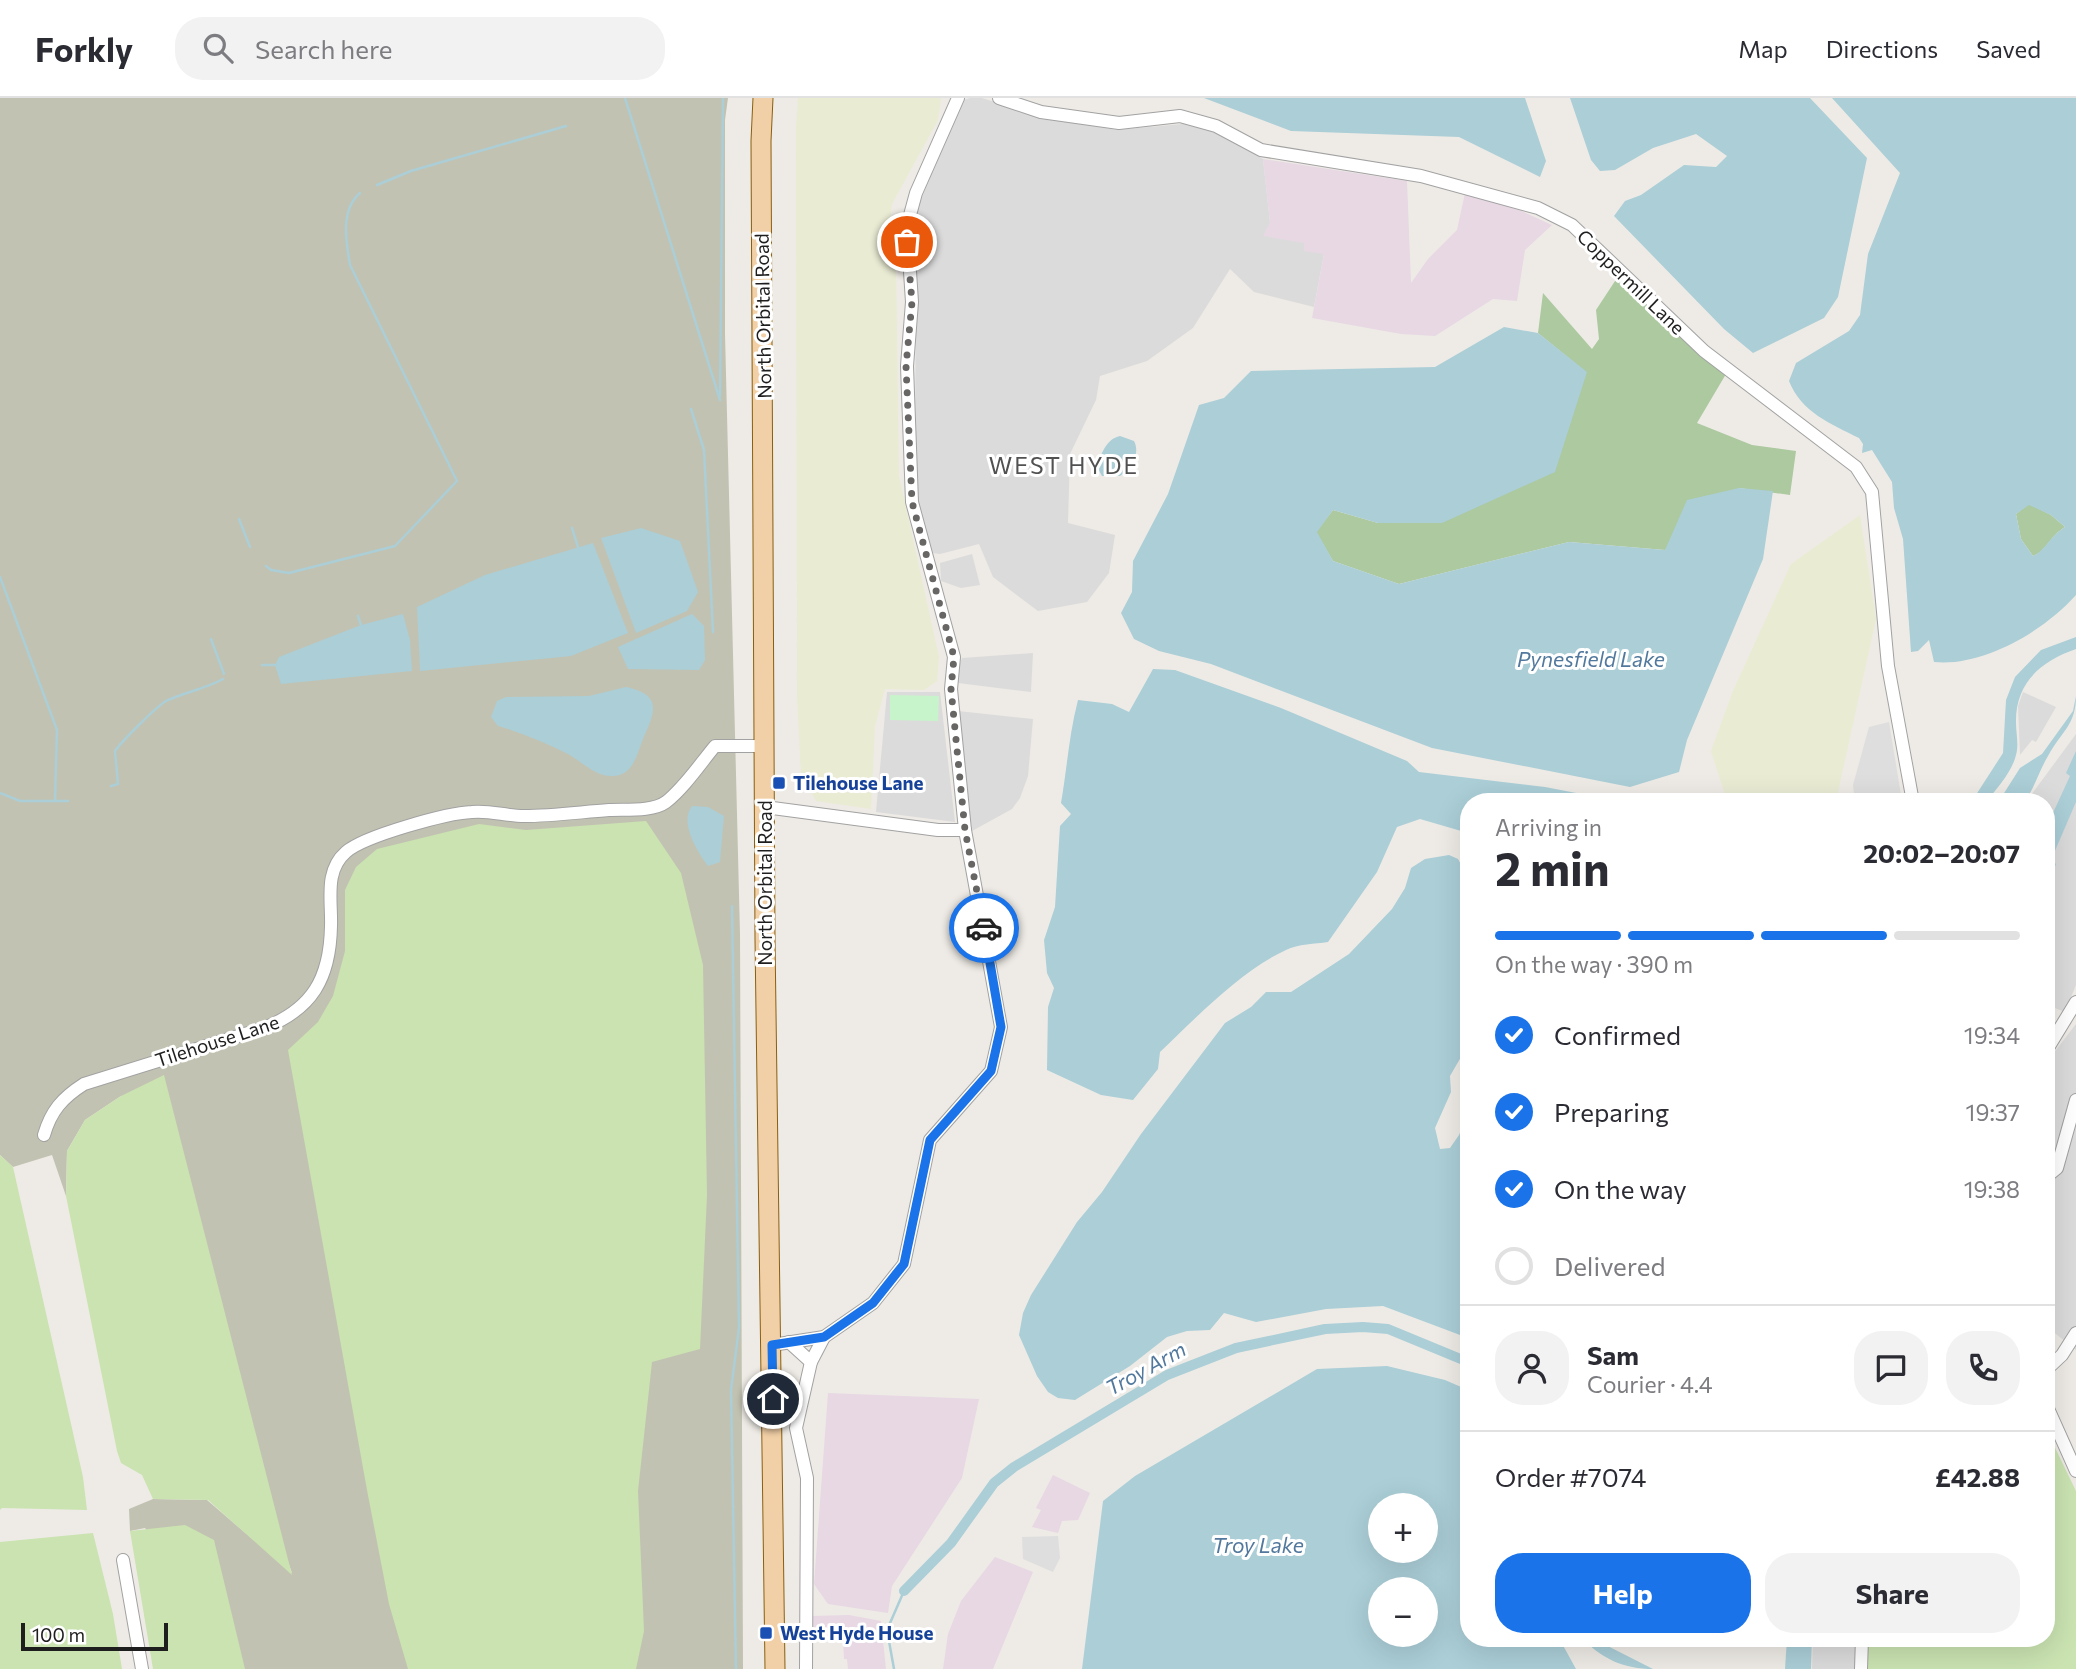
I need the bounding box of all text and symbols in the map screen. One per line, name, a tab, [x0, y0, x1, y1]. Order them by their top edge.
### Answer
search box	[175, 17, 665, 80]
text: Forkly	[35, 28, 133, 69]
icon: search	[199, 29, 237, 67]
text: Search here	[255, 33, 393, 64]
text: Map	[1738, 34, 1788, 63]
text: Directions	[1826, 34, 1938, 63]
text: Saved	[1976, 34, 2041, 63]
pin	[877, 212, 937, 272]
icon: bag	[888, 223, 926, 261]
street label: Coppermill Lane	[1573, 224, 1690, 339]
street label: North Orbital Road	[750, 233, 775, 399]
district label: WEST HYDE	[989, 451, 1139, 479]
water label: Pynesfield Lake	[1517, 646, 1665, 671]
place label: Tilehouse Lane	[793, 771, 923, 794]
marker: Tilehouse Lane	[771, 775, 787, 791]
street label: North Orbital Road	[753, 800, 776, 966]
text: Arriving in	[1495, 813, 1602, 841]
text: 20:02–20:07	[1863, 837, 2020, 868]
text: 2 min	[1495, 839, 1610, 895]
courier	[949, 893, 1019, 963]
icon: car	[965, 909, 1003, 947]
text: On the way · 390 m	[1495, 950, 1693, 978]
street label: Tilehouse Lane	[152, 1010, 282, 1071]
icon: check	[1495, 1016, 1533, 1054]
text: Confirmed	[1554, 1019, 1681, 1050]
text: 19:34	[1964, 1021, 2020, 1049]
icon: check	[1495, 1093, 1533, 1131]
text: Preparing	[1554, 1096, 1669, 1127]
text: 19:37	[1966, 1098, 2020, 1126]
icon: check	[1495, 1170, 1533, 1208]
text: On the way	[1554, 1173, 1687, 1204]
text: 19:38	[1964, 1175, 2020, 1203]
text: Delivered	[1554, 1250, 1665, 1281]
button: person	[1495, 1331, 1569, 1405]
button: chat	[1854, 1331, 1928, 1405]
button: phone	[1946, 1331, 2020, 1405]
water label: Troy Arm	[1101, 1336, 1190, 1400]
text: Sam	[1587, 1339, 1639, 1370]
pin	[743, 1369, 803, 1429]
text: Courier · 4.4	[1587, 1370, 1713, 1398]
icon: home	[754, 1380, 792, 1418]
text: Order #7074	[1495, 1461, 1646, 1492]
text: £42.88	[1935, 1461, 2020, 1492]
map controls	[1368, 1493, 1438, 1647]
button: +	[1368, 1493, 1438, 1563]
water label: Troy Lake	[1212, 1532, 1304, 1557]
button: Help	[1495, 1553, 1751, 1633]
button: Share	[1765, 1553, 2020, 1633]
button: −	[1368, 1577, 1438, 1647]
scale bar	[21, 1620, 168, 1652]
place label: West Hyde House	[780, 1621, 933, 1644]
text: 100 m	[32, 1623, 85, 1646]
marker: West Hyde House	[758, 1625, 774, 1641]

